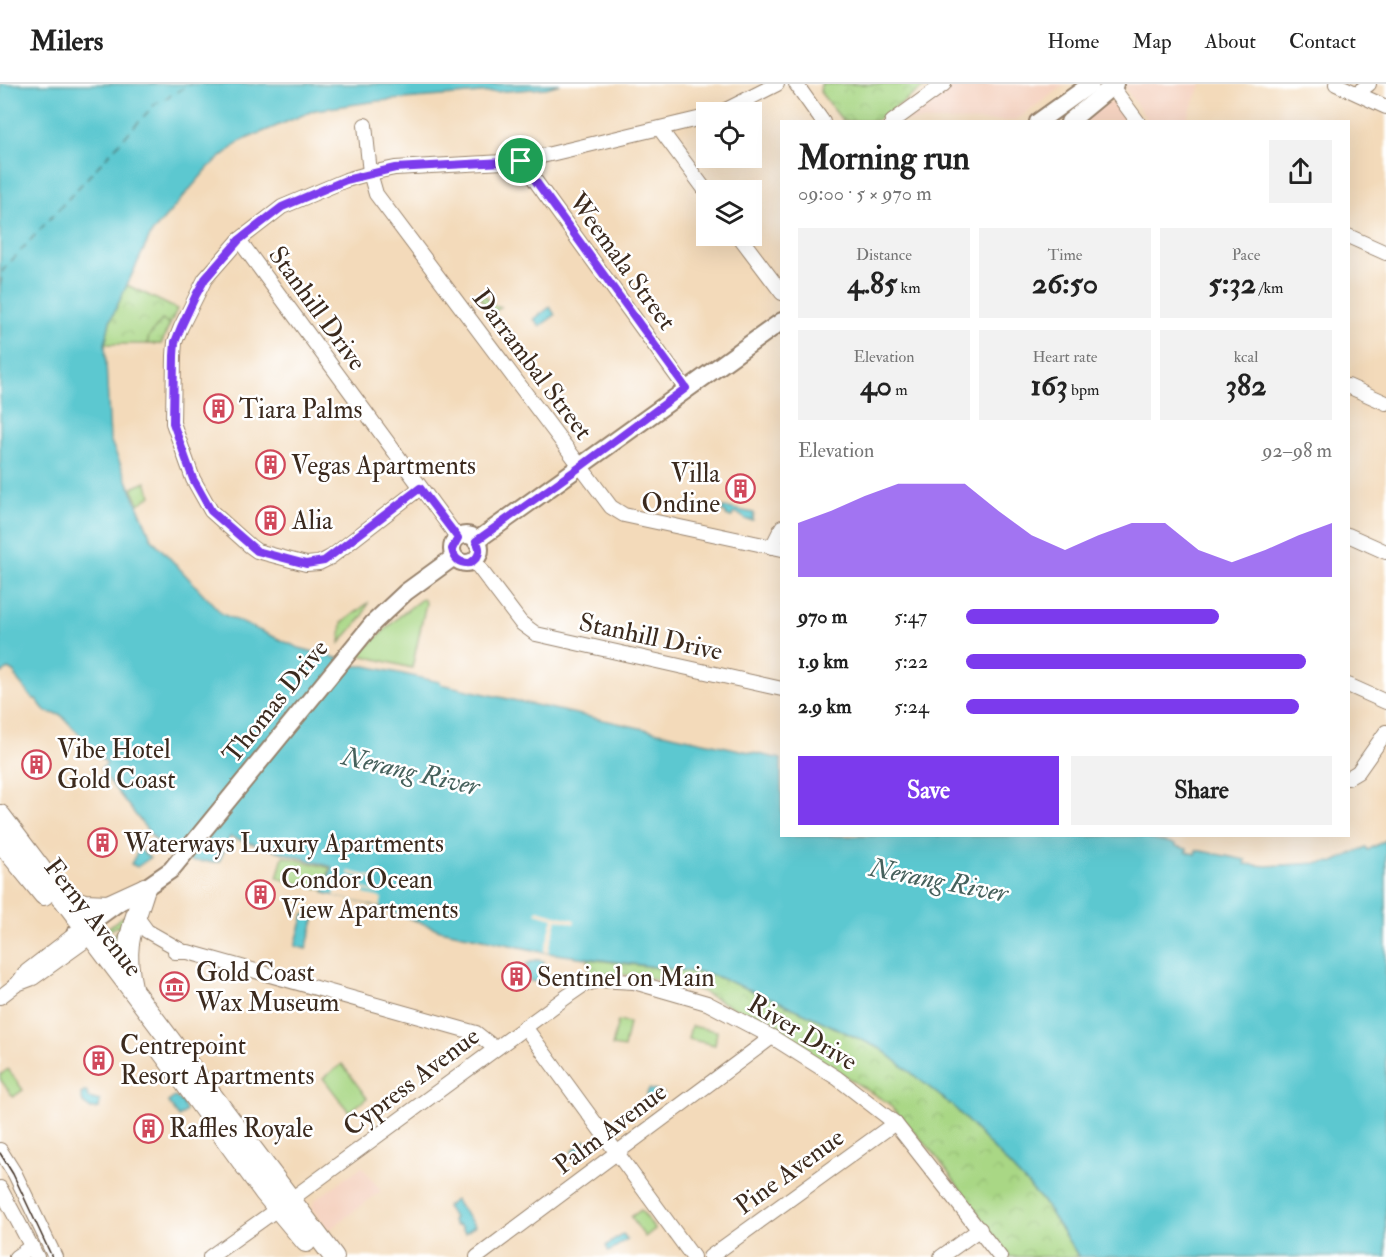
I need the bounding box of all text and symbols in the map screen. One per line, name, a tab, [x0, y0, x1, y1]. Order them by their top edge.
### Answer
text: Milers	[30, 24, 103, 59]
text: Home	[1047, 28, 1099, 55]
text: Map	[1132, 28, 1172, 55]
text: About	[1205, 28, 1256, 55]
text: Contact	[1289, 28, 1356, 55]
map controls	[696, 102, 762, 246]
button: locate	[696, 102, 762, 168]
pin	[495, 135, 546, 186]
text: Morning run	[798, 138, 970, 179]
button: share	[1269, 140, 1332, 203]
icon: arrive	[504, 144, 537, 177]
button: layers	[696, 180, 762, 246]
text: 09:00 · 5 × 970 m	[798, 181, 932, 206]
street label: Weemala Street	[561, 186, 683, 337]
street label: Stanhill Drive	[261, 240, 373, 377]
text: Distance	[856, 245, 912, 265]
text: Time	[1048, 245, 1082, 265]
text: Pace	[1232, 245, 1260, 265]
text: 4.85	[847, 265, 897, 302]
text: 26:50	[1032, 265, 1098, 302]
text: 5:32	[1209, 265, 1256, 302]
text: km	[897, 278, 921, 298]
text: /km	[1256, 278, 1283, 298]
street label: Darrambal Street	[465, 283, 599, 446]
text: Elevation	[854, 347, 914, 367]
text: Heart rate	[1032, 347, 1098, 367]
text: kcal	[1234, 347, 1258, 367]
text: 40	[860, 367, 892, 404]
text: 163	[1031, 367, 1068, 404]
text: 382	[1226, 367, 1266, 404]
text: m	[892, 380, 908, 400]
text: bpm	[1068, 380, 1099, 400]
building icon: Tiara Palms	[202, 393, 234, 425]
place label: Tiara Palms	[239, 394, 363, 426]
text: Elevation	[798, 438, 874, 463]
text: 92–98 m	[1262, 438, 1332, 463]
building icon: Vegas Apartments	[254, 449, 286, 481]
place label: Vegas Apartments	[291, 450, 476, 483]
place label: Villa Ondine	[642, 458, 720, 520]
building icon: Villa Ondine	[725, 472, 757, 504]
building icon: Alia	[255, 504, 287, 536]
place label: Alia	[291, 505, 333, 537]
text: 970 m	[798, 604, 847, 629]
text: 5:47	[894, 604, 927, 629]
street label: Stanhill Drive	[576, 606, 726, 668]
street label: Thomas Drive	[216, 633, 336, 770]
text: 1.9 km	[798, 649, 849, 674]
text: 5:22	[894, 649, 928, 674]
text: 2.9 km	[798, 694, 852, 719]
text: 5:24	[894, 694, 929, 719]
place label: Vibe Hotel Gold Coast	[57, 734, 176, 796]
water label: Nerang River	[337, 739, 485, 804]
building icon: Vibe Hotel Gold Coast	[20, 748, 52, 780]
button: Save	[798, 756, 1059, 825]
button: Share	[1071, 756, 1332, 825]
building icon: Waterways Luxury Apartments	[87, 827, 119, 859]
place label: Waterways Luxury Apartments	[123, 828, 444, 861]
water label: Nerang River	[865, 851, 1013, 910]
street label: Ferny Avenue	[37, 852, 149, 983]
place label: Condor Ocean View Apartments	[281, 864, 459, 927]
building icon: Condor Ocean View Apartments	[244, 878, 276, 910]
place label: Gold Coast Wax Museum	[195, 957, 339, 1019]
building icon: Sentinel on Main	[500, 961, 532, 993]
place label: Sentinel on Main	[537, 962, 715, 994]
museum icon: Gold Coast Wax Museum	[159, 971, 191, 1003]
street label: River Drive	[742, 988, 863, 1078]
street label: Cypress Avenue	[337, 1020, 487, 1144]
place label: Centrepoint Resort Apartments	[120, 1030, 314, 1093]
building icon: Centrepoint Resort Apartments	[83, 1044, 115, 1076]
street label: Palm Avenue	[548, 1076, 673, 1182]
building icon: Raffles Royale	[132, 1112, 164, 1144]
place label: Raffles Royale	[169, 1113, 313, 1145]
street label: Pine Avenue	[729, 1121, 850, 1222]

